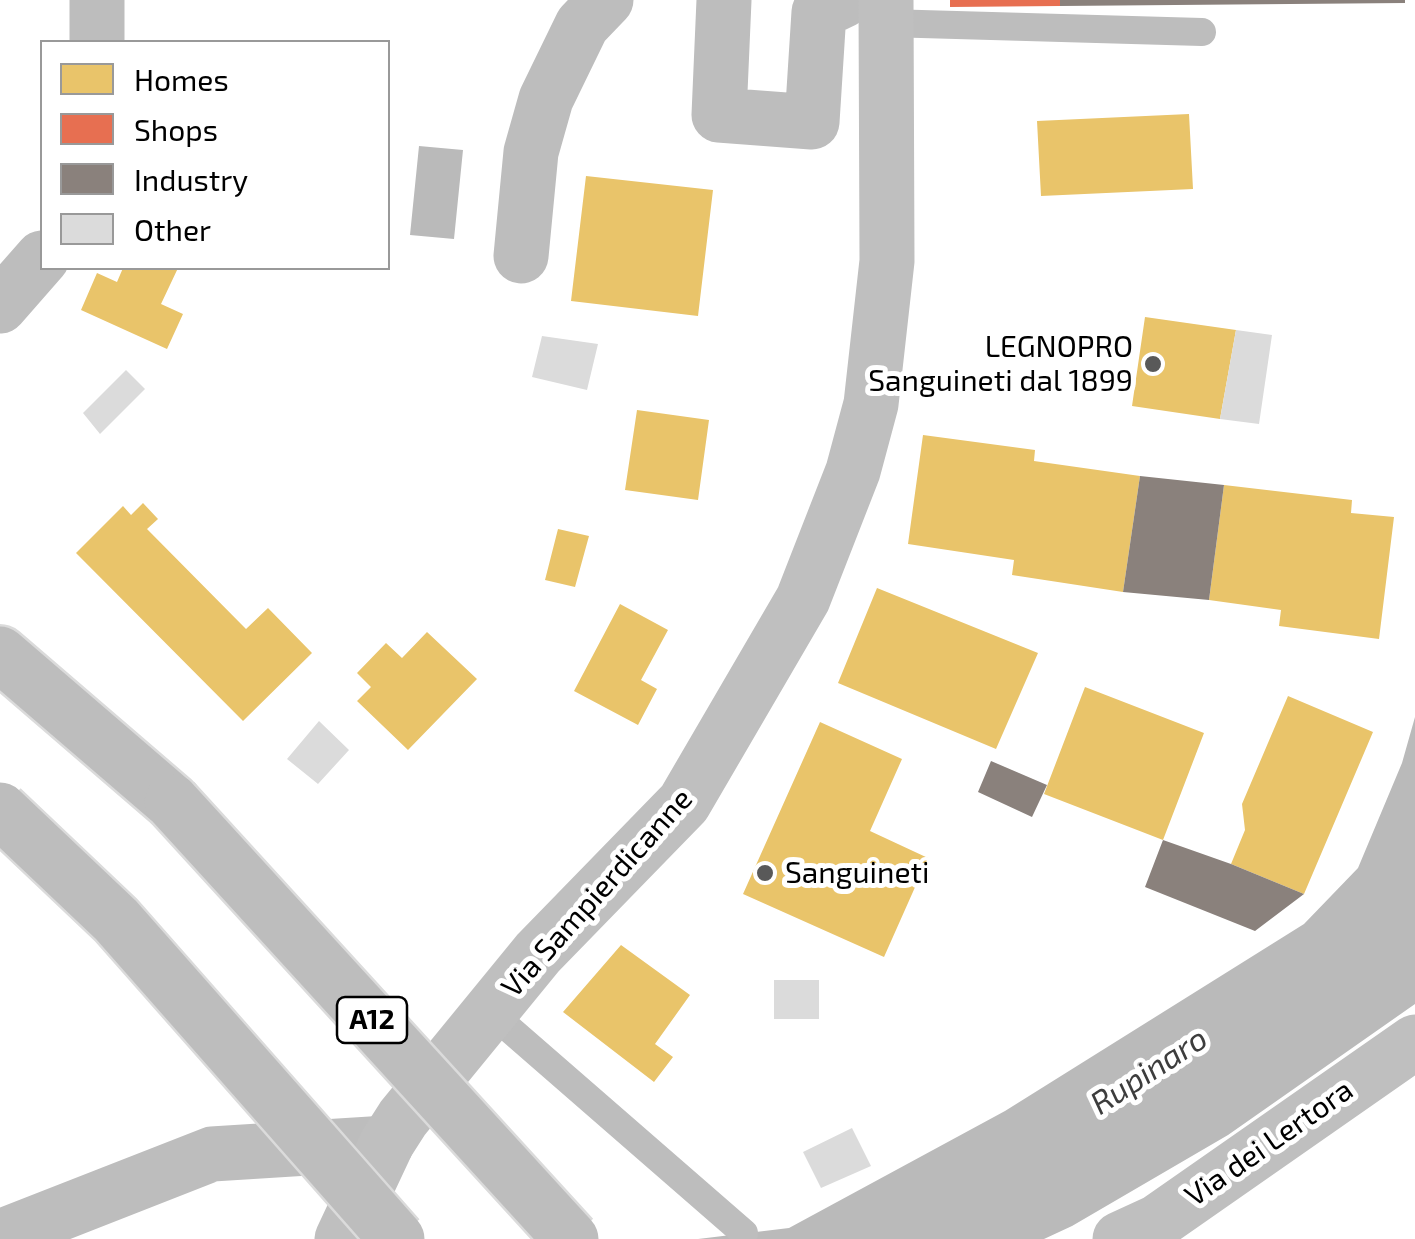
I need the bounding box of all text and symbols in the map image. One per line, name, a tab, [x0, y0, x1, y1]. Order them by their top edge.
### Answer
legend	[40, 40, 390, 270]
text: Homes	[134, 61, 229, 97]
text: Shops	[134, 111, 218, 147]
text: Industry	[134, 161, 248, 197]
text: Other	[134, 211, 211, 247]
place label: LEGNOPRO Sanguineti dal 1899	[868, 329, 1133, 400]
marker: LEGNOPRO Sanguineti dal 1899	[1142, 353, 1164, 375]
street label: Via Sampierdicanne	[494, 781, 700, 1005]
place label: Sanguineti	[785, 855, 929, 891]
marker: Sanguineti	[754, 862, 776, 884]
road number: A12	[337, 997, 407, 1043]
water label: Rupinaro	[1083, 1019, 1215, 1123]
street label: Via dei Lertora	[1178, 1072, 1360, 1214]

